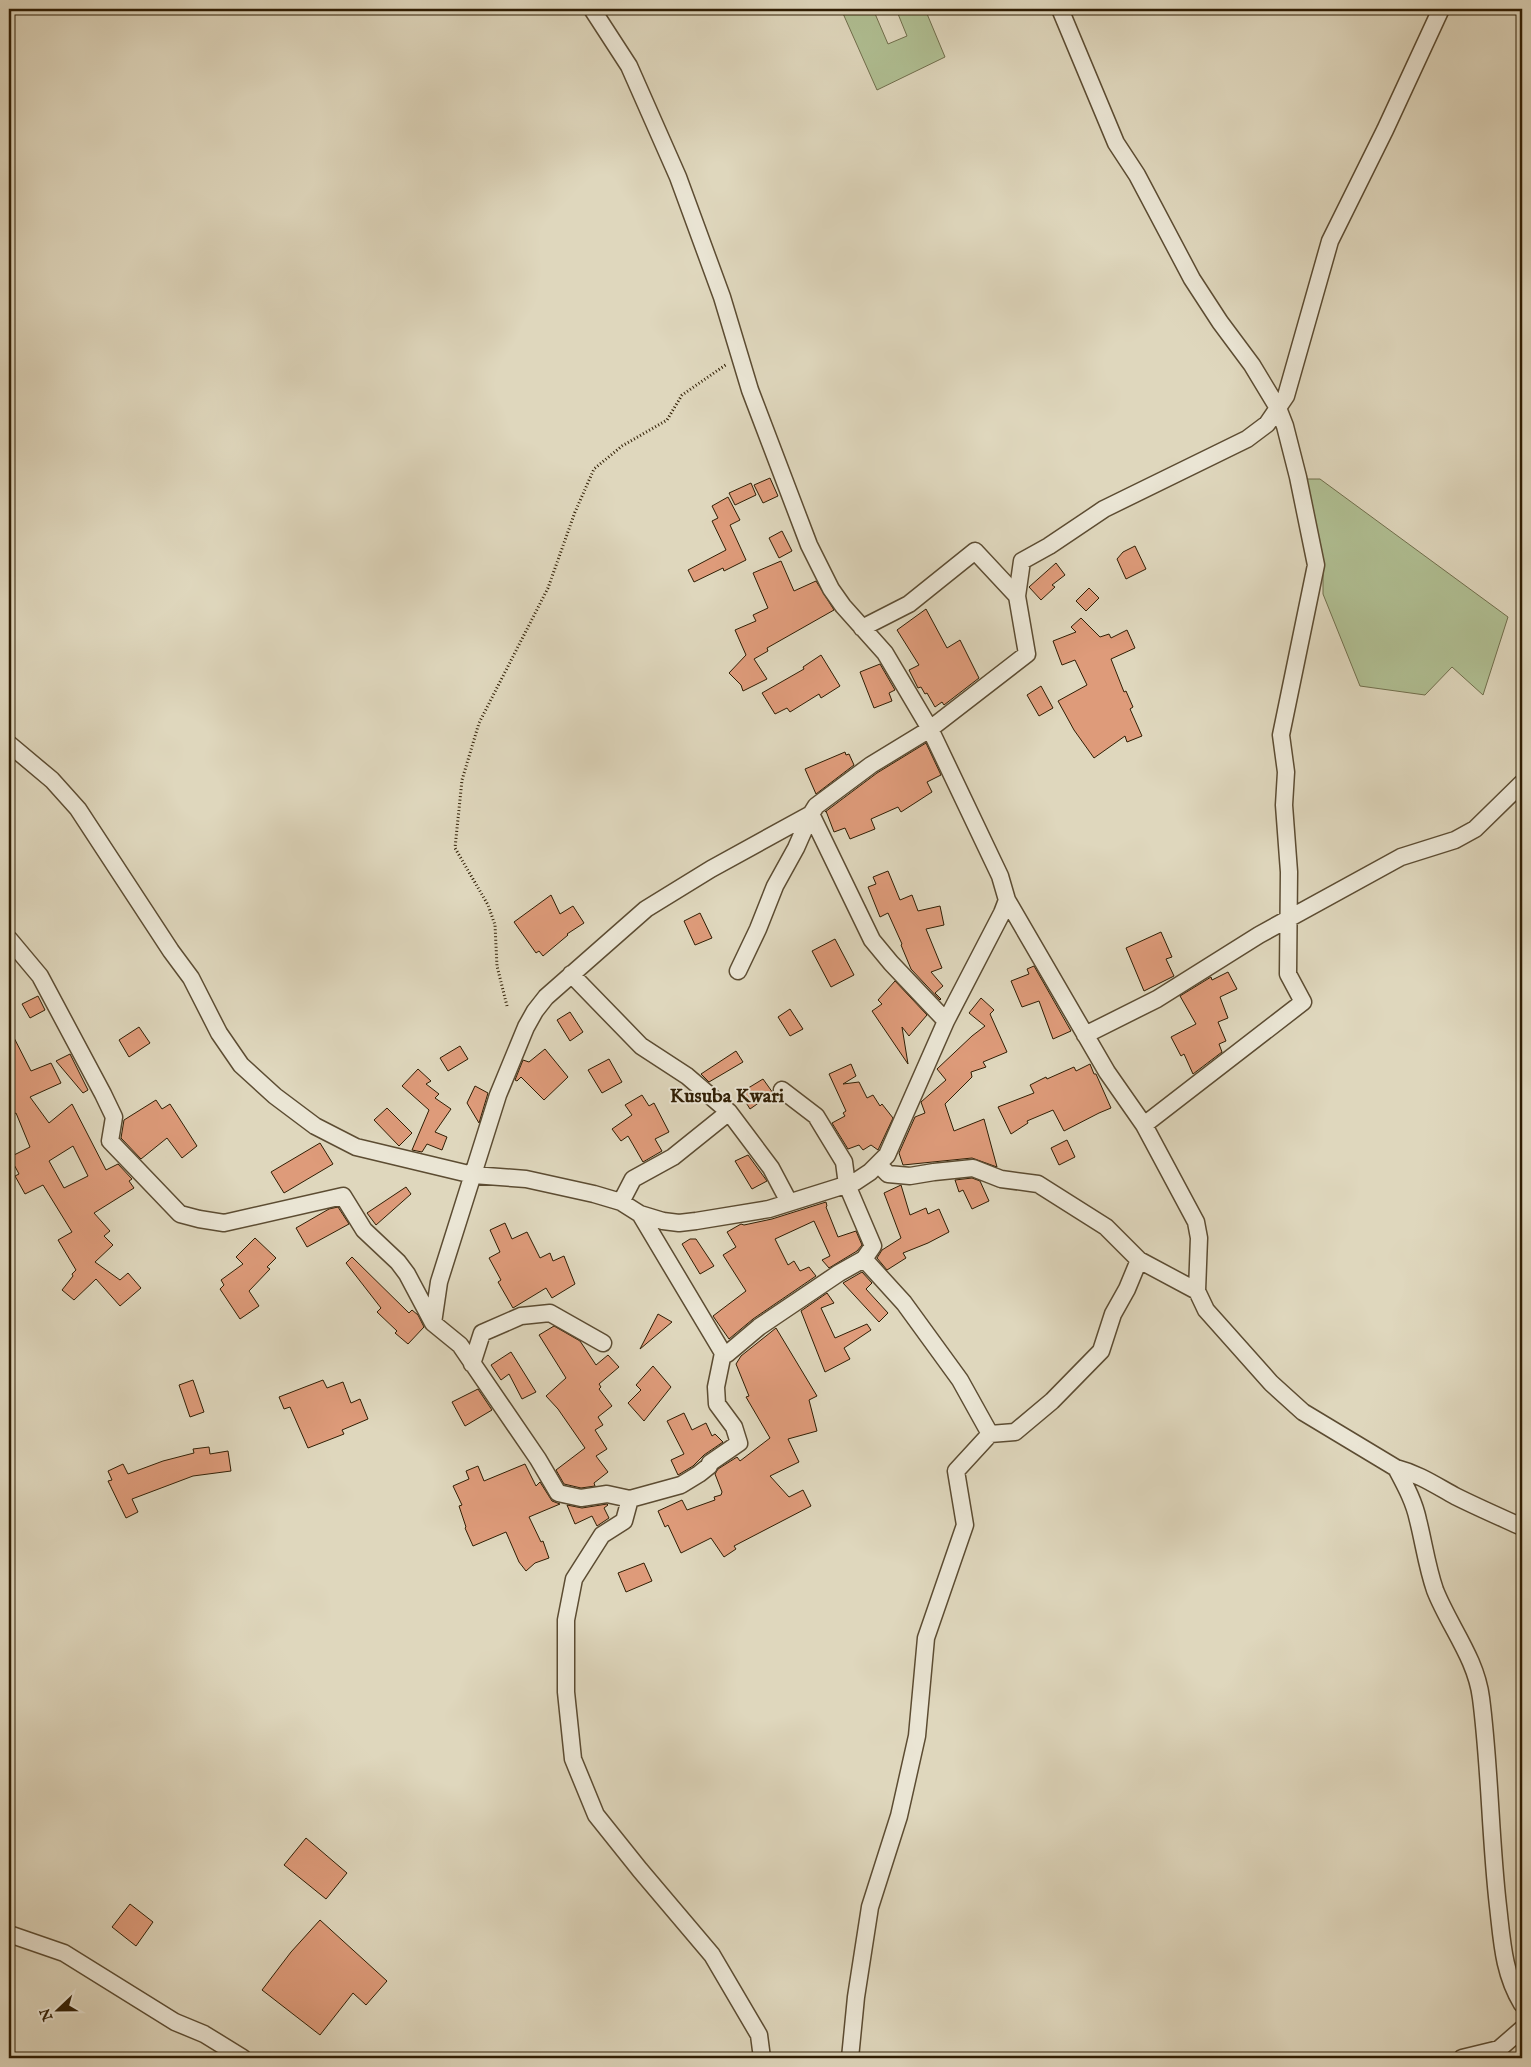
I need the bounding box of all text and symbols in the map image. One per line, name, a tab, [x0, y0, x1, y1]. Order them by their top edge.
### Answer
district label: Kusuba Kwari	[670, 1084, 785, 1109]
north arrow	[32, 1984, 82, 2034]
text: N	[36, 2006, 58, 2024]

